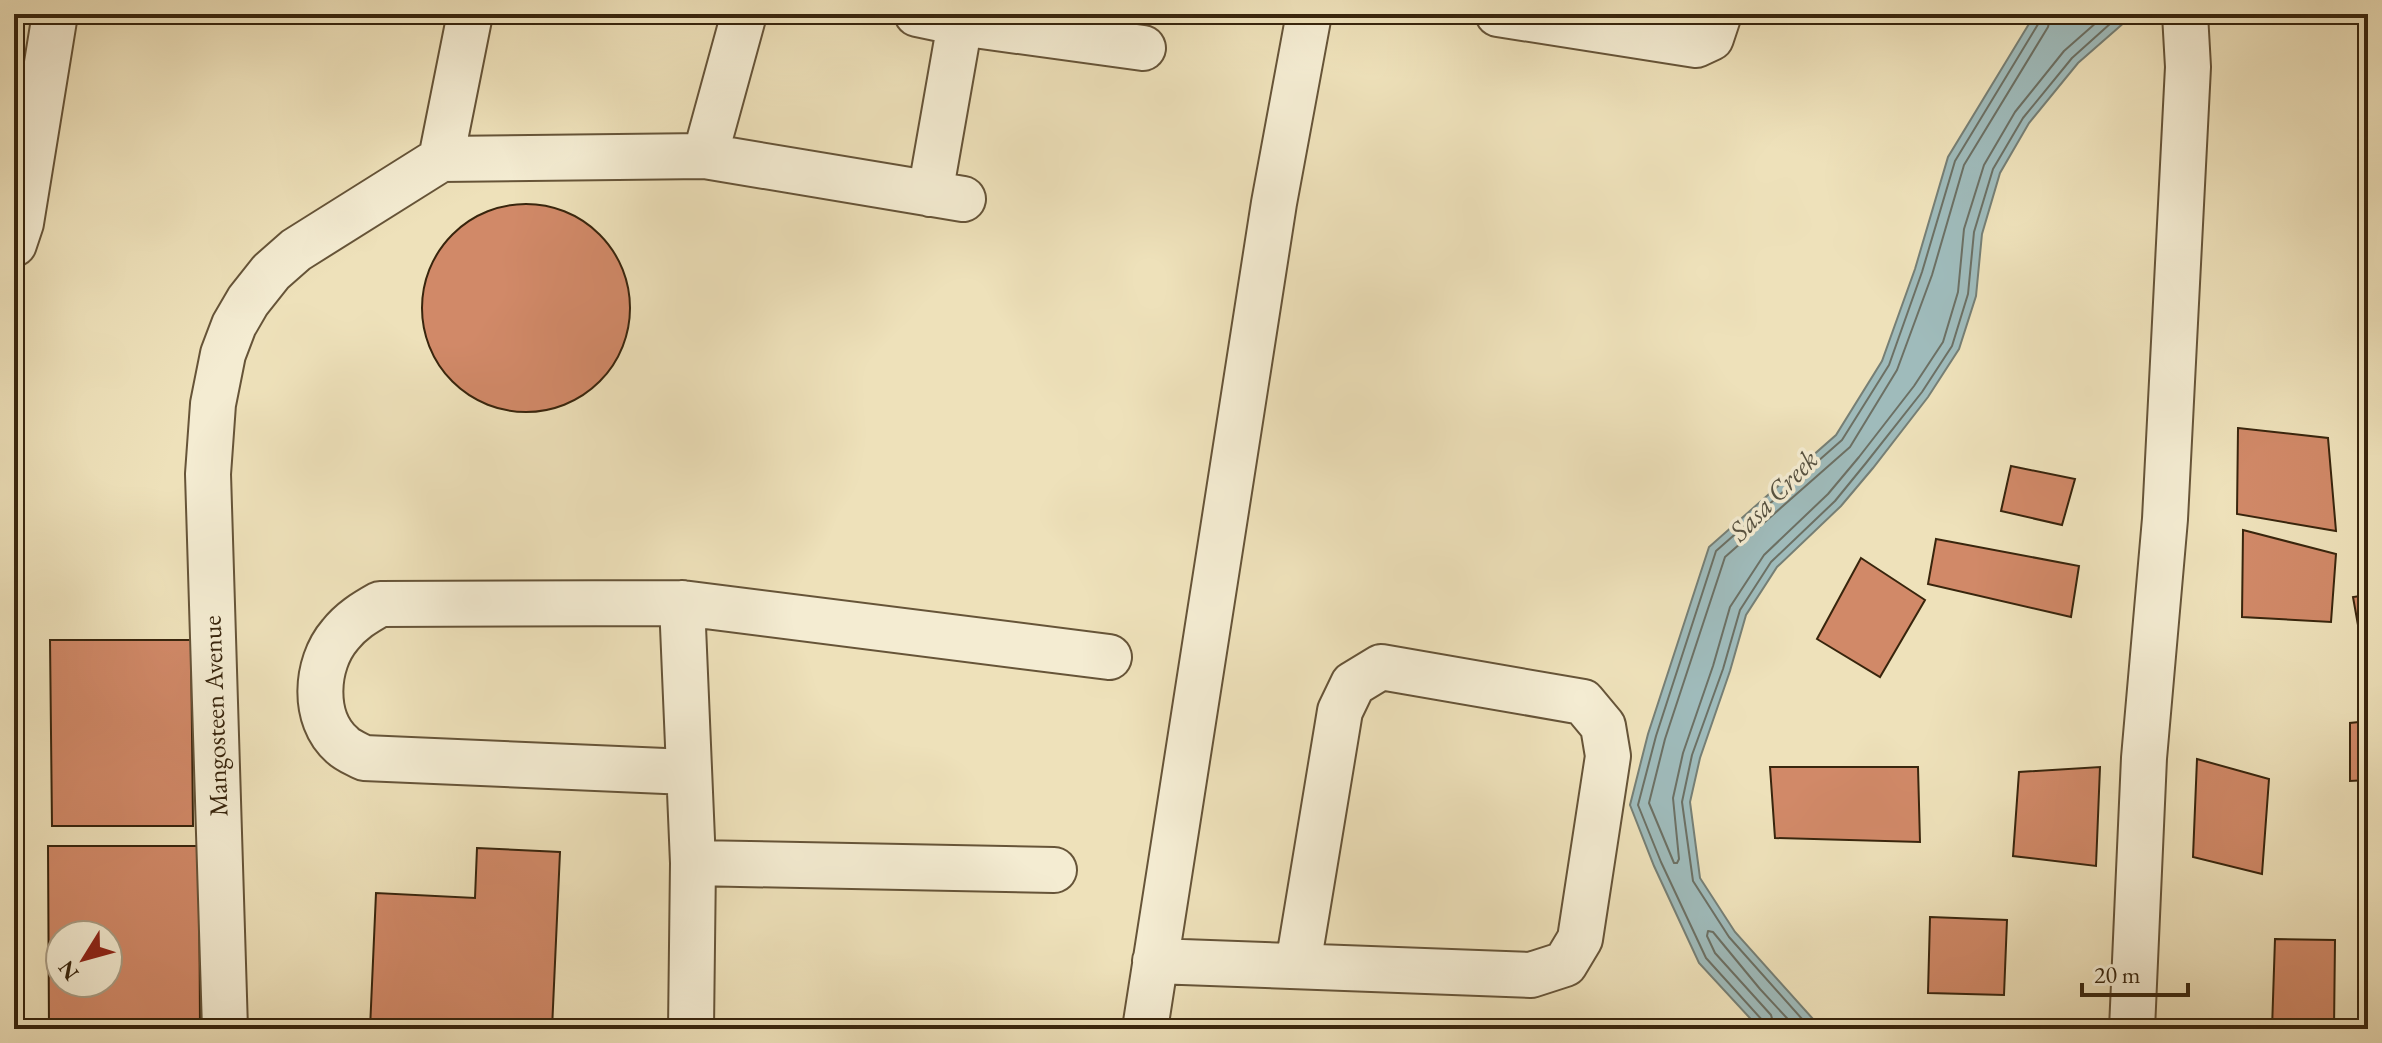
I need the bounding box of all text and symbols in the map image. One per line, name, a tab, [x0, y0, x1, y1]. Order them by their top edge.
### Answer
water label: Sasa Creek	[1720, 442, 1825, 549]
street label: Mangosteen Avenue	[194, 615, 236, 817]
north arrow	[44, 919, 124, 999]
scale bar	[2082, 947, 2188, 997]
text: N	[51, 955, 85, 987]
text: 20 m	[2094, 959, 2141, 990]

